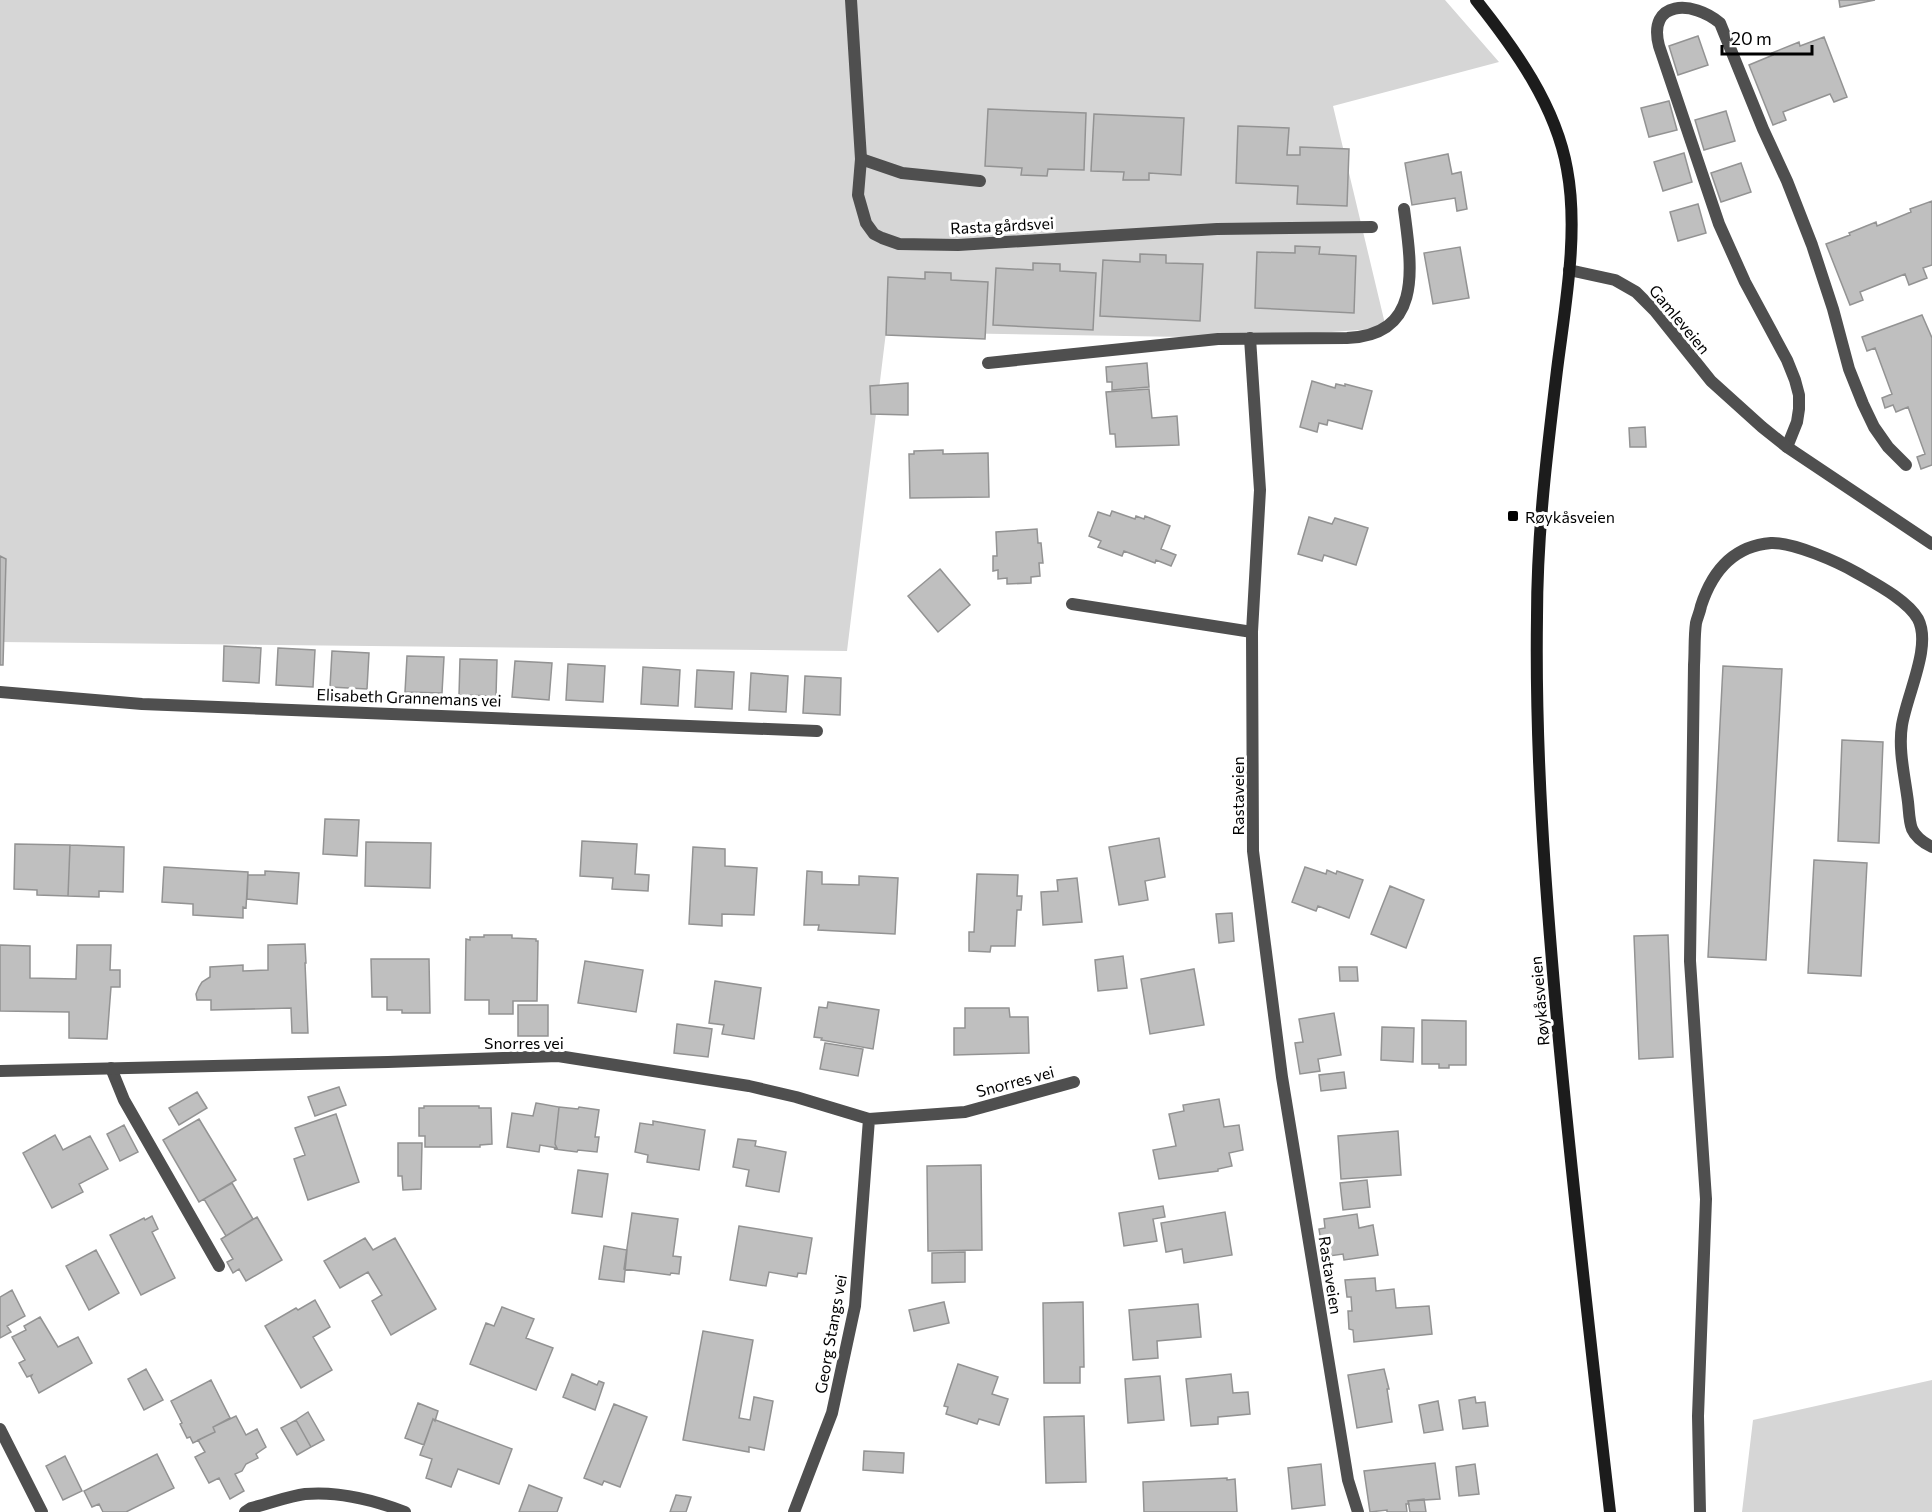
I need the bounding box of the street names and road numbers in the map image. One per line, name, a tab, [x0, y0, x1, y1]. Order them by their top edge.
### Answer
street label: Rasta gårdsvei	[950, 213, 1054, 237]
street label: Gamleveien	[1646, 281, 1714, 357]
street label: Elisabeth Grannemans vei	[316, 684, 502, 710]
street label: Rastaveien	[1228, 756, 1247, 836]
street label: Røykåsveien	[1526, 955, 1552, 1047]
street label: Snorres vei	[484, 1033, 564, 1052]
street label: Snorres vei	[974, 1061, 1056, 1101]
street label: Rastaveien	[1315, 1234, 1347, 1316]
street label: Georg Stangs vei	[810, 1273, 850, 1395]

